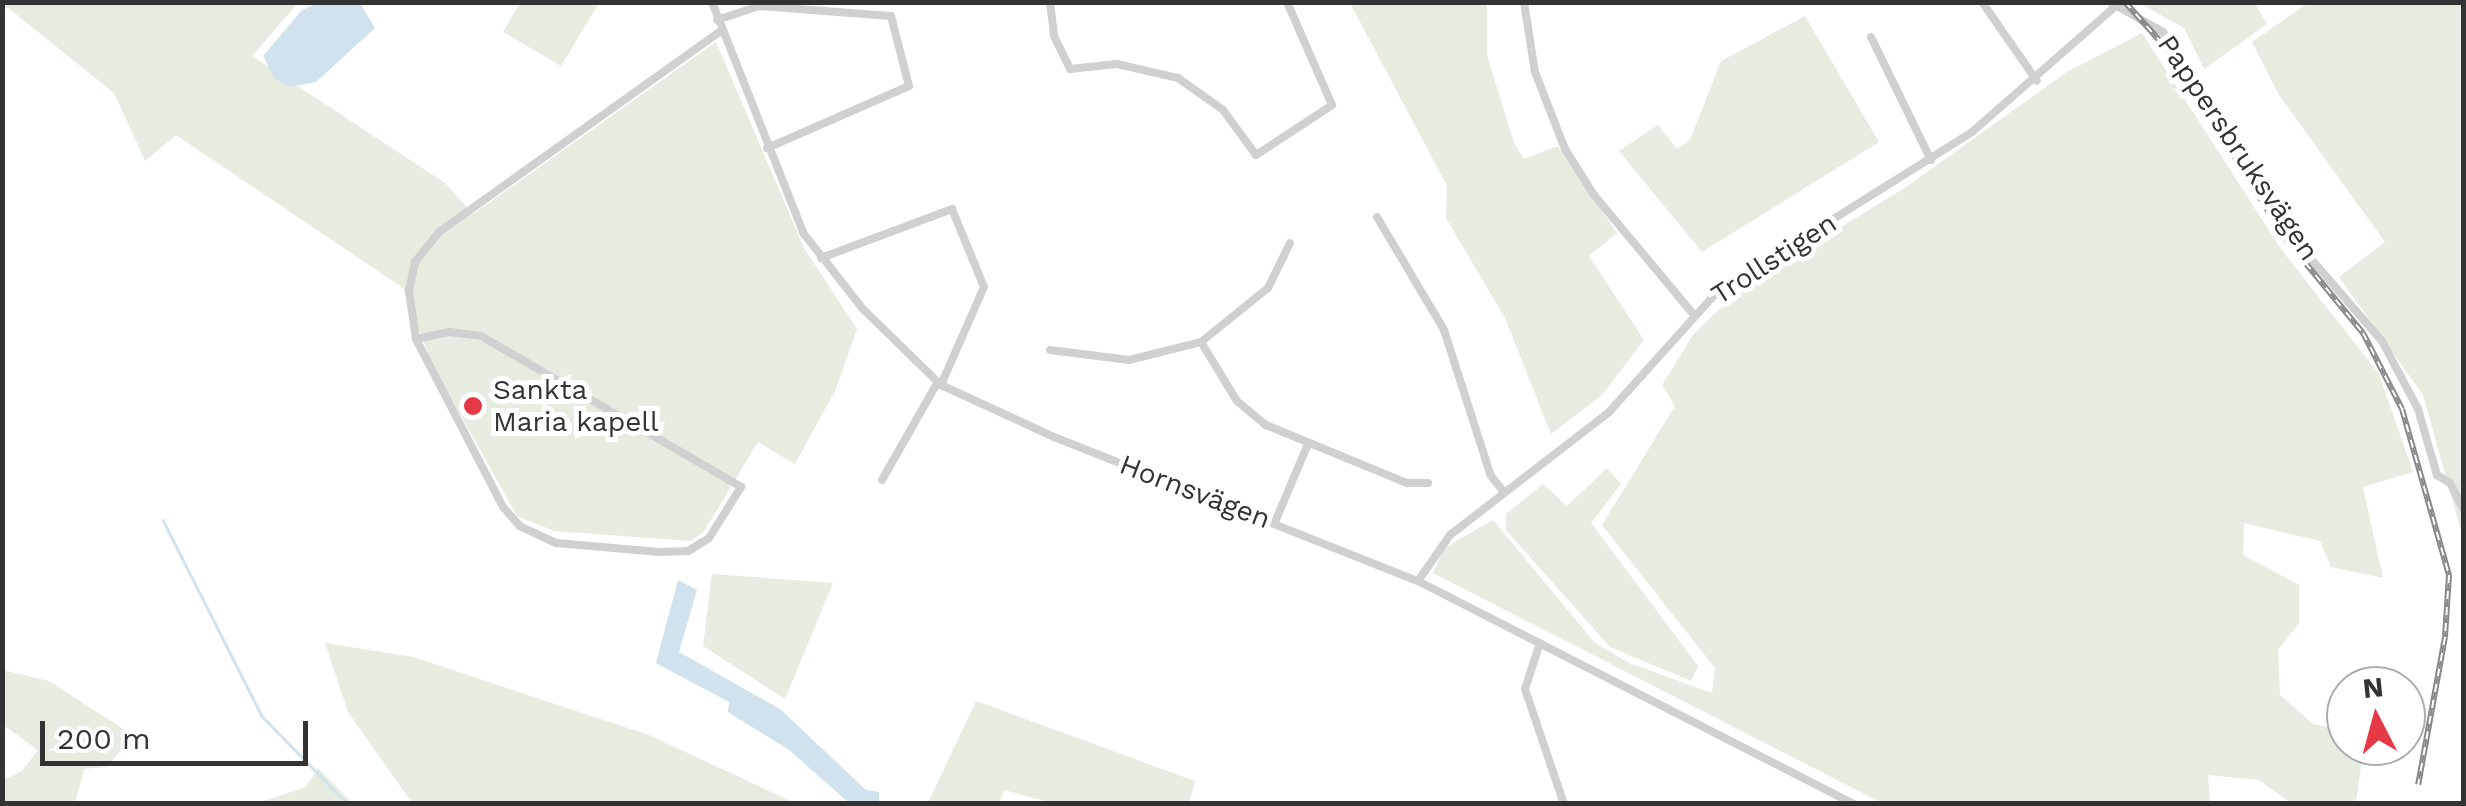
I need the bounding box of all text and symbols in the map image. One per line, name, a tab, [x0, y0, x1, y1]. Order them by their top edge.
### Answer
street label: Pappersbruksvägen	[2150, 29, 2326, 267]
street label: Trollstigen	[1705, 206, 1843, 312]
place label: Sankta Maria kapell	[493, 373, 659, 439]
marker: Sankta Maria kapell	[462, 395, 484, 417]
street label: Hornsvägen	[1115, 448, 1275, 536]
north arrow	[2326, 666, 2426, 766]
text: N	[2361, 670, 2385, 705]
scale bar	[45, 701, 312, 763]
text: 200 m	[57, 721, 151, 756]

